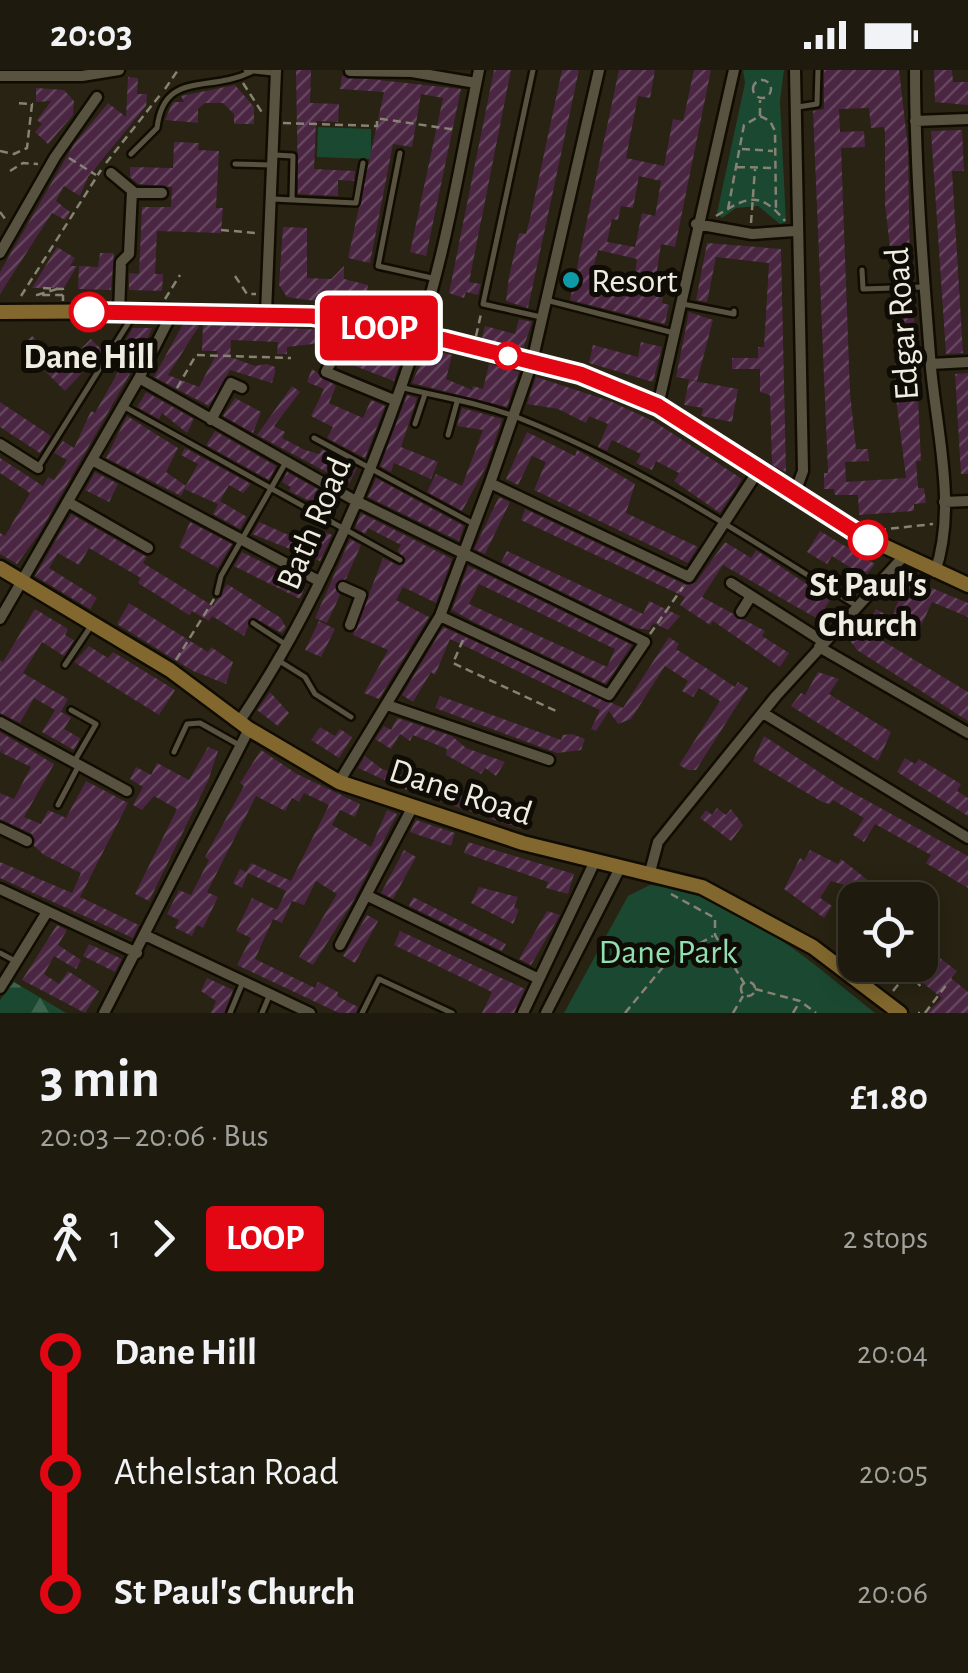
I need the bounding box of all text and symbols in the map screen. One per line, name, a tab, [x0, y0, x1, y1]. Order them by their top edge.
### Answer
text: 20:03	[50, 16, 133, 54]
street label: Edgar Road	[880, 246, 925, 402]
place label: Resort	[591, 264, 678, 299]
marker: Resort	[560, 269, 582, 291]
marker: Dane Hill	[70, 293, 108, 331]
line badge: LOOP	[309, 296, 449, 360]
text: LOOP	[340, 311, 418, 346]
place label: Dane Hill	[23, 340, 155, 375]
unlabelled marker	[495, 343, 521, 369]
street label: Bath Road	[271, 452, 358, 595]
marker: St Paul's Church	[849, 521, 887, 559]
place label: St Paul's Church	[809, 568, 927, 643]
street label: Dane Road	[385, 753, 536, 832]
map controls	[838, 882, 938, 982]
button: locate	[838, 882, 938, 982]
park label: Dane Park	[599, 935, 737, 970]
text: 3 min	[40, 1052, 160, 1107]
text: £1.80	[850, 1079, 928, 1117]
text: 20:03 – 20:06 · Bus	[40, 1120, 269, 1152]
icon: walk	[40, 1211, 95, 1266]
icon: forward	[136, 1211, 191, 1266]
text: LOOP	[226, 1221, 304, 1256]
text: 1	[110, 1222, 121, 1254]
text: 2 stops	[843, 1222, 928, 1254]
text: Dane Hill	[114, 1334, 257, 1372]
text: 20:04	[857, 1337, 928, 1369]
text: Athelstan Road	[114, 1454, 339, 1492]
text: 20:05	[859, 1457, 928, 1489]
text: St Paul's Church	[114, 1574, 355, 1612]
text: 20:06	[857, 1577, 928, 1609]

